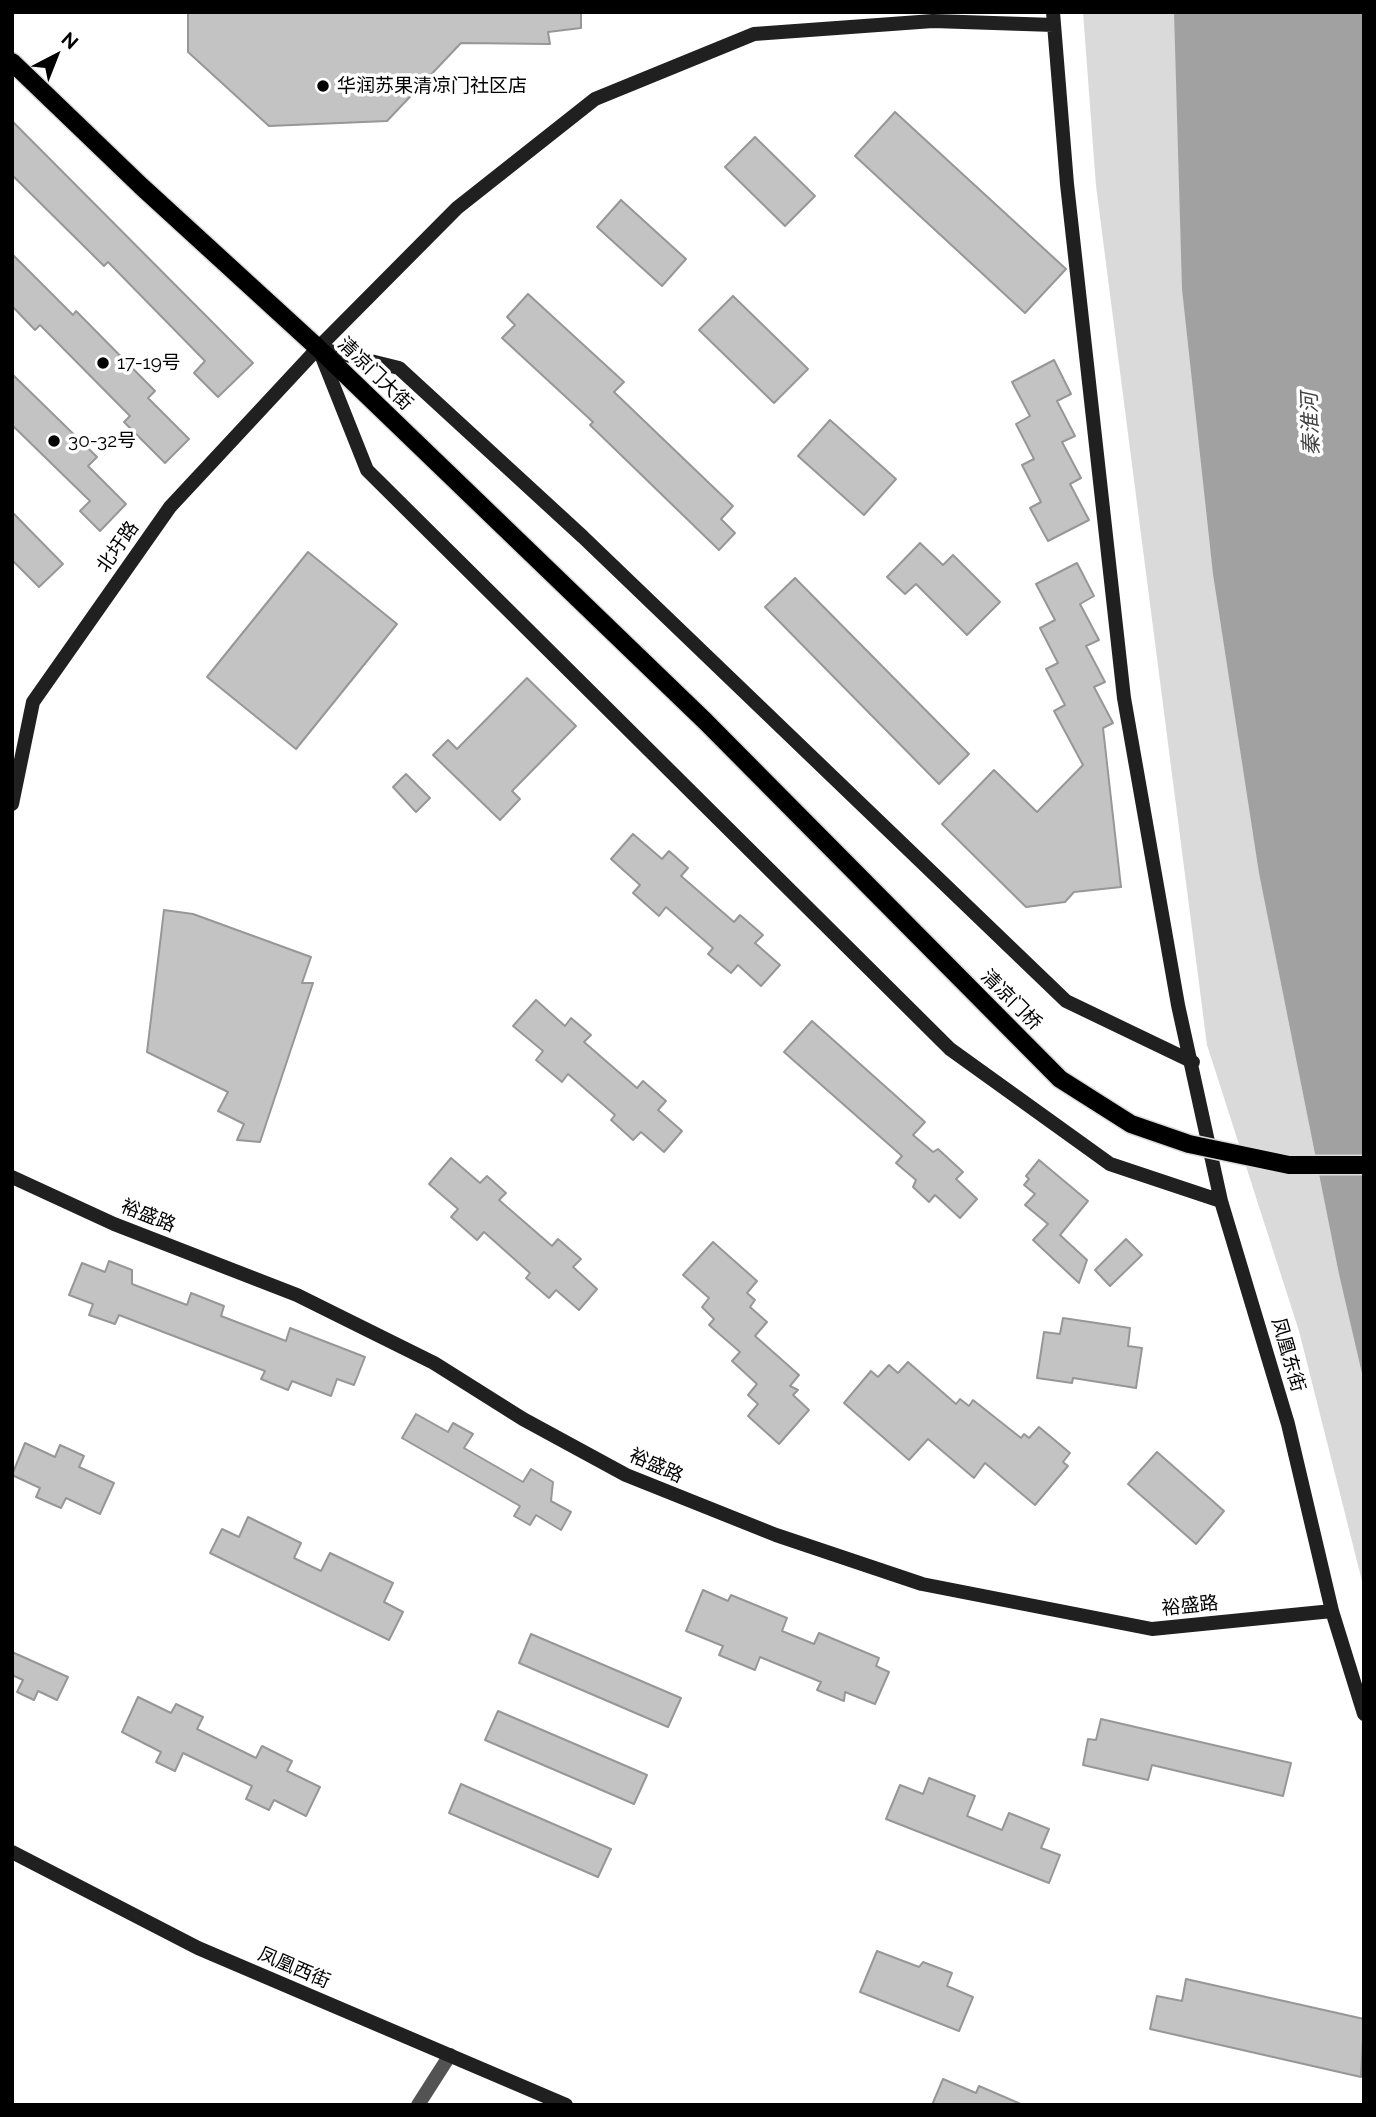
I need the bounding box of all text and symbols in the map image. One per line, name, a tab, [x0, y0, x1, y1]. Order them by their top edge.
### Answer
north arrow	[21, 21, 91, 91]
text: N	[57, 27, 83, 53]
place label: 华润苏果清凉门社区店	[337, 75, 527, 97]
marker: 华润苏果清凉门社区店	[315, 78, 331, 94]
street label: 清凉门大街	[333, 333, 417, 415]
place label: 17-19号	[117, 352, 181, 374]
marker: 17-19号	[95, 355, 111, 371]
water label: 秦淮河	[1297, 392, 1325, 456]
place label: 30-32号	[68, 430, 136, 452]
marker: 30-32号	[46, 433, 62, 449]
street label: 北圩路	[92, 517, 144, 577]
street label: 清凉门桥	[976, 965, 1046, 1035]
street label: 裕盛路	[117, 1195, 179, 1237]
street label: 凤凰东街	[1267, 1315, 1309, 1395]
street label: 裕盛路	[625, 1444, 687, 1488]
street label: 裕盛路	[1160, 1592, 1220, 1620]
street label: 凤凰西街	[255, 1943, 333, 1993]

